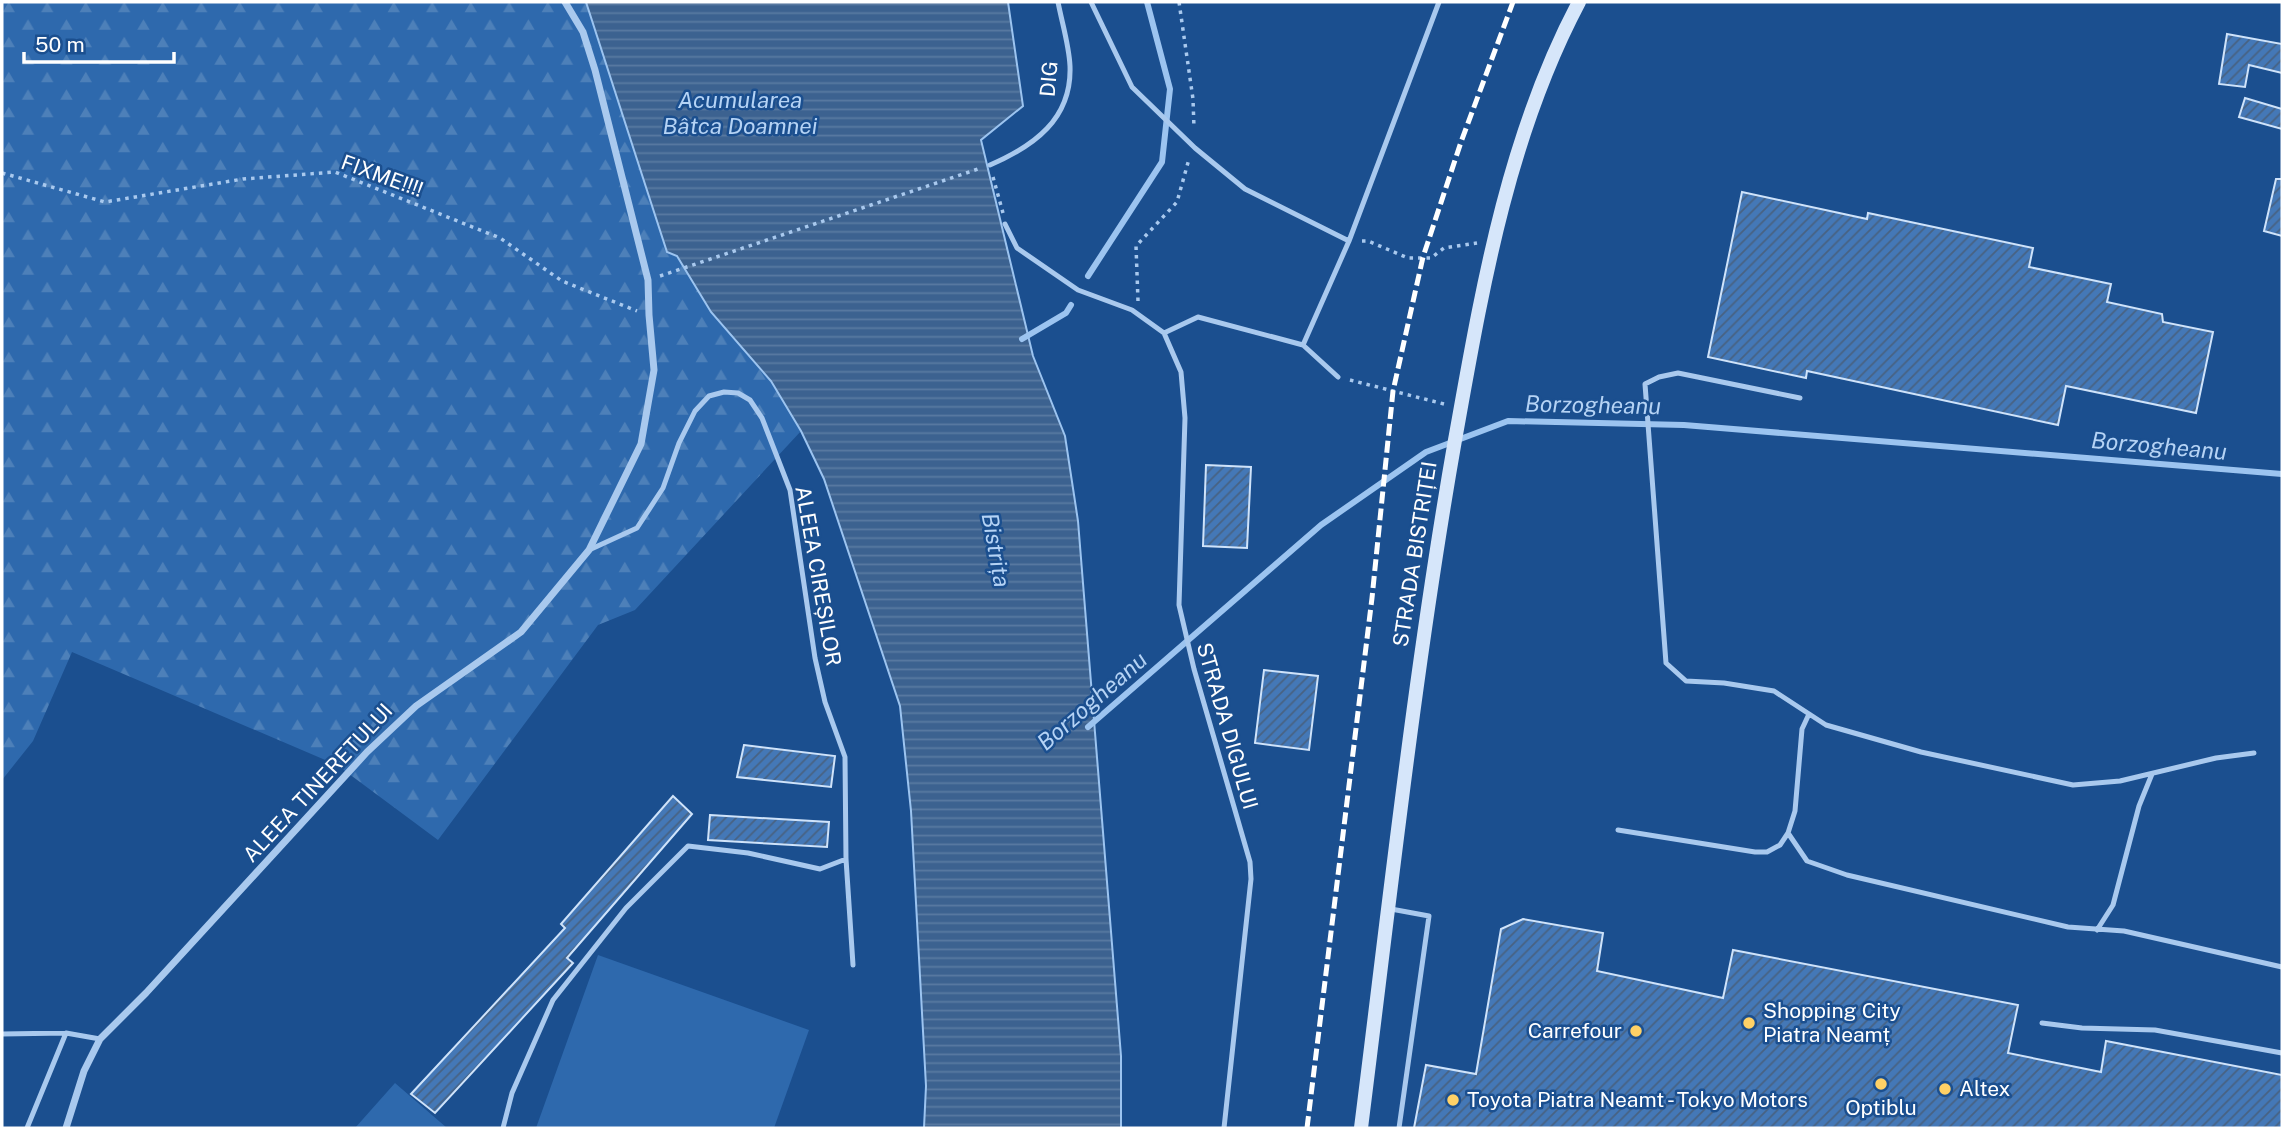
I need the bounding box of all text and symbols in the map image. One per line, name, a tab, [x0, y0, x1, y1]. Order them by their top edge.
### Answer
scale bar	[24, 21, 175, 65]
text: 50 m	[35, 32, 85, 57]
street label: DIG	[1034, 60, 1063, 98]
water label: Acumularea Bâtca Doamnei	[662, 86, 818, 139]
street label: FIXME!!!!	[338, 149, 427, 202]
water label: Borzogheanu	[1525, 390, 1661, 419]
water label: Borzogheanu	[2090, 426, 2228, 465]
street label: STRADA BISTRIȚEI	[1387, 459, 1442, 648]
street label: ALEEA CIREȘILOR	[790, 484, 847, 668]
water label: Bistrița	[977, 511, 1016, 589]
street label: STRADA DIGULUI	[1192, 640, 1263, 812]
water label: Borzogheanu	[1031, 646, 1152, 755]
street label: ALEEA TINERETULUI	[238, 698, 398, 867]
place label: Shopping City Piatra Neamț	[1763, 998, 1901, 1047]
marker: Shopping City Piatra Neamț	[1741, 1015, 1757, 1031]
place label: Carrefour	[1528, 1018, 1622, 1043]
marker: Carrefour	[1628, 1023, 1644, 1039]
marker: Optiblu	[1873, 1076, 1889, 1092]
place label: Altex	[1959, 1076, 2011, 1101]
marker: Altex	[1937, 1081, 1953, 1097]
place label: Toyota Piatra Neamt - Tokyo Motors	[1467, 1087, 1808, 1112]
marker: Toyota Piatra Neamt - Tokyo Motors	[1445, 1092, 1461, 1108]
place label: Optiblu	[1845, 1095, 1917, 1120]

